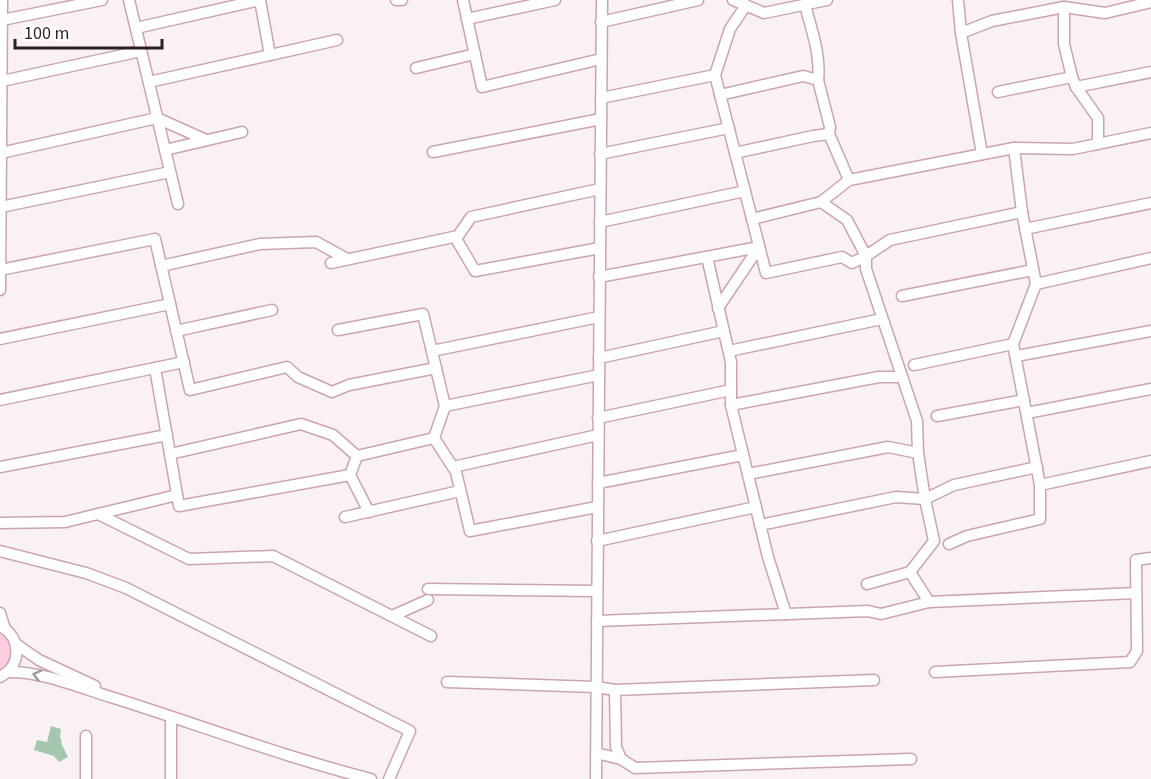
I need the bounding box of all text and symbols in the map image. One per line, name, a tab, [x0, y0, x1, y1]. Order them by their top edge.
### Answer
scale bar	[15, 12, 162, 50]
text: 100 m	[24, 21, 69, 46]
one-way arrow	[33, 670, 43, 683]

